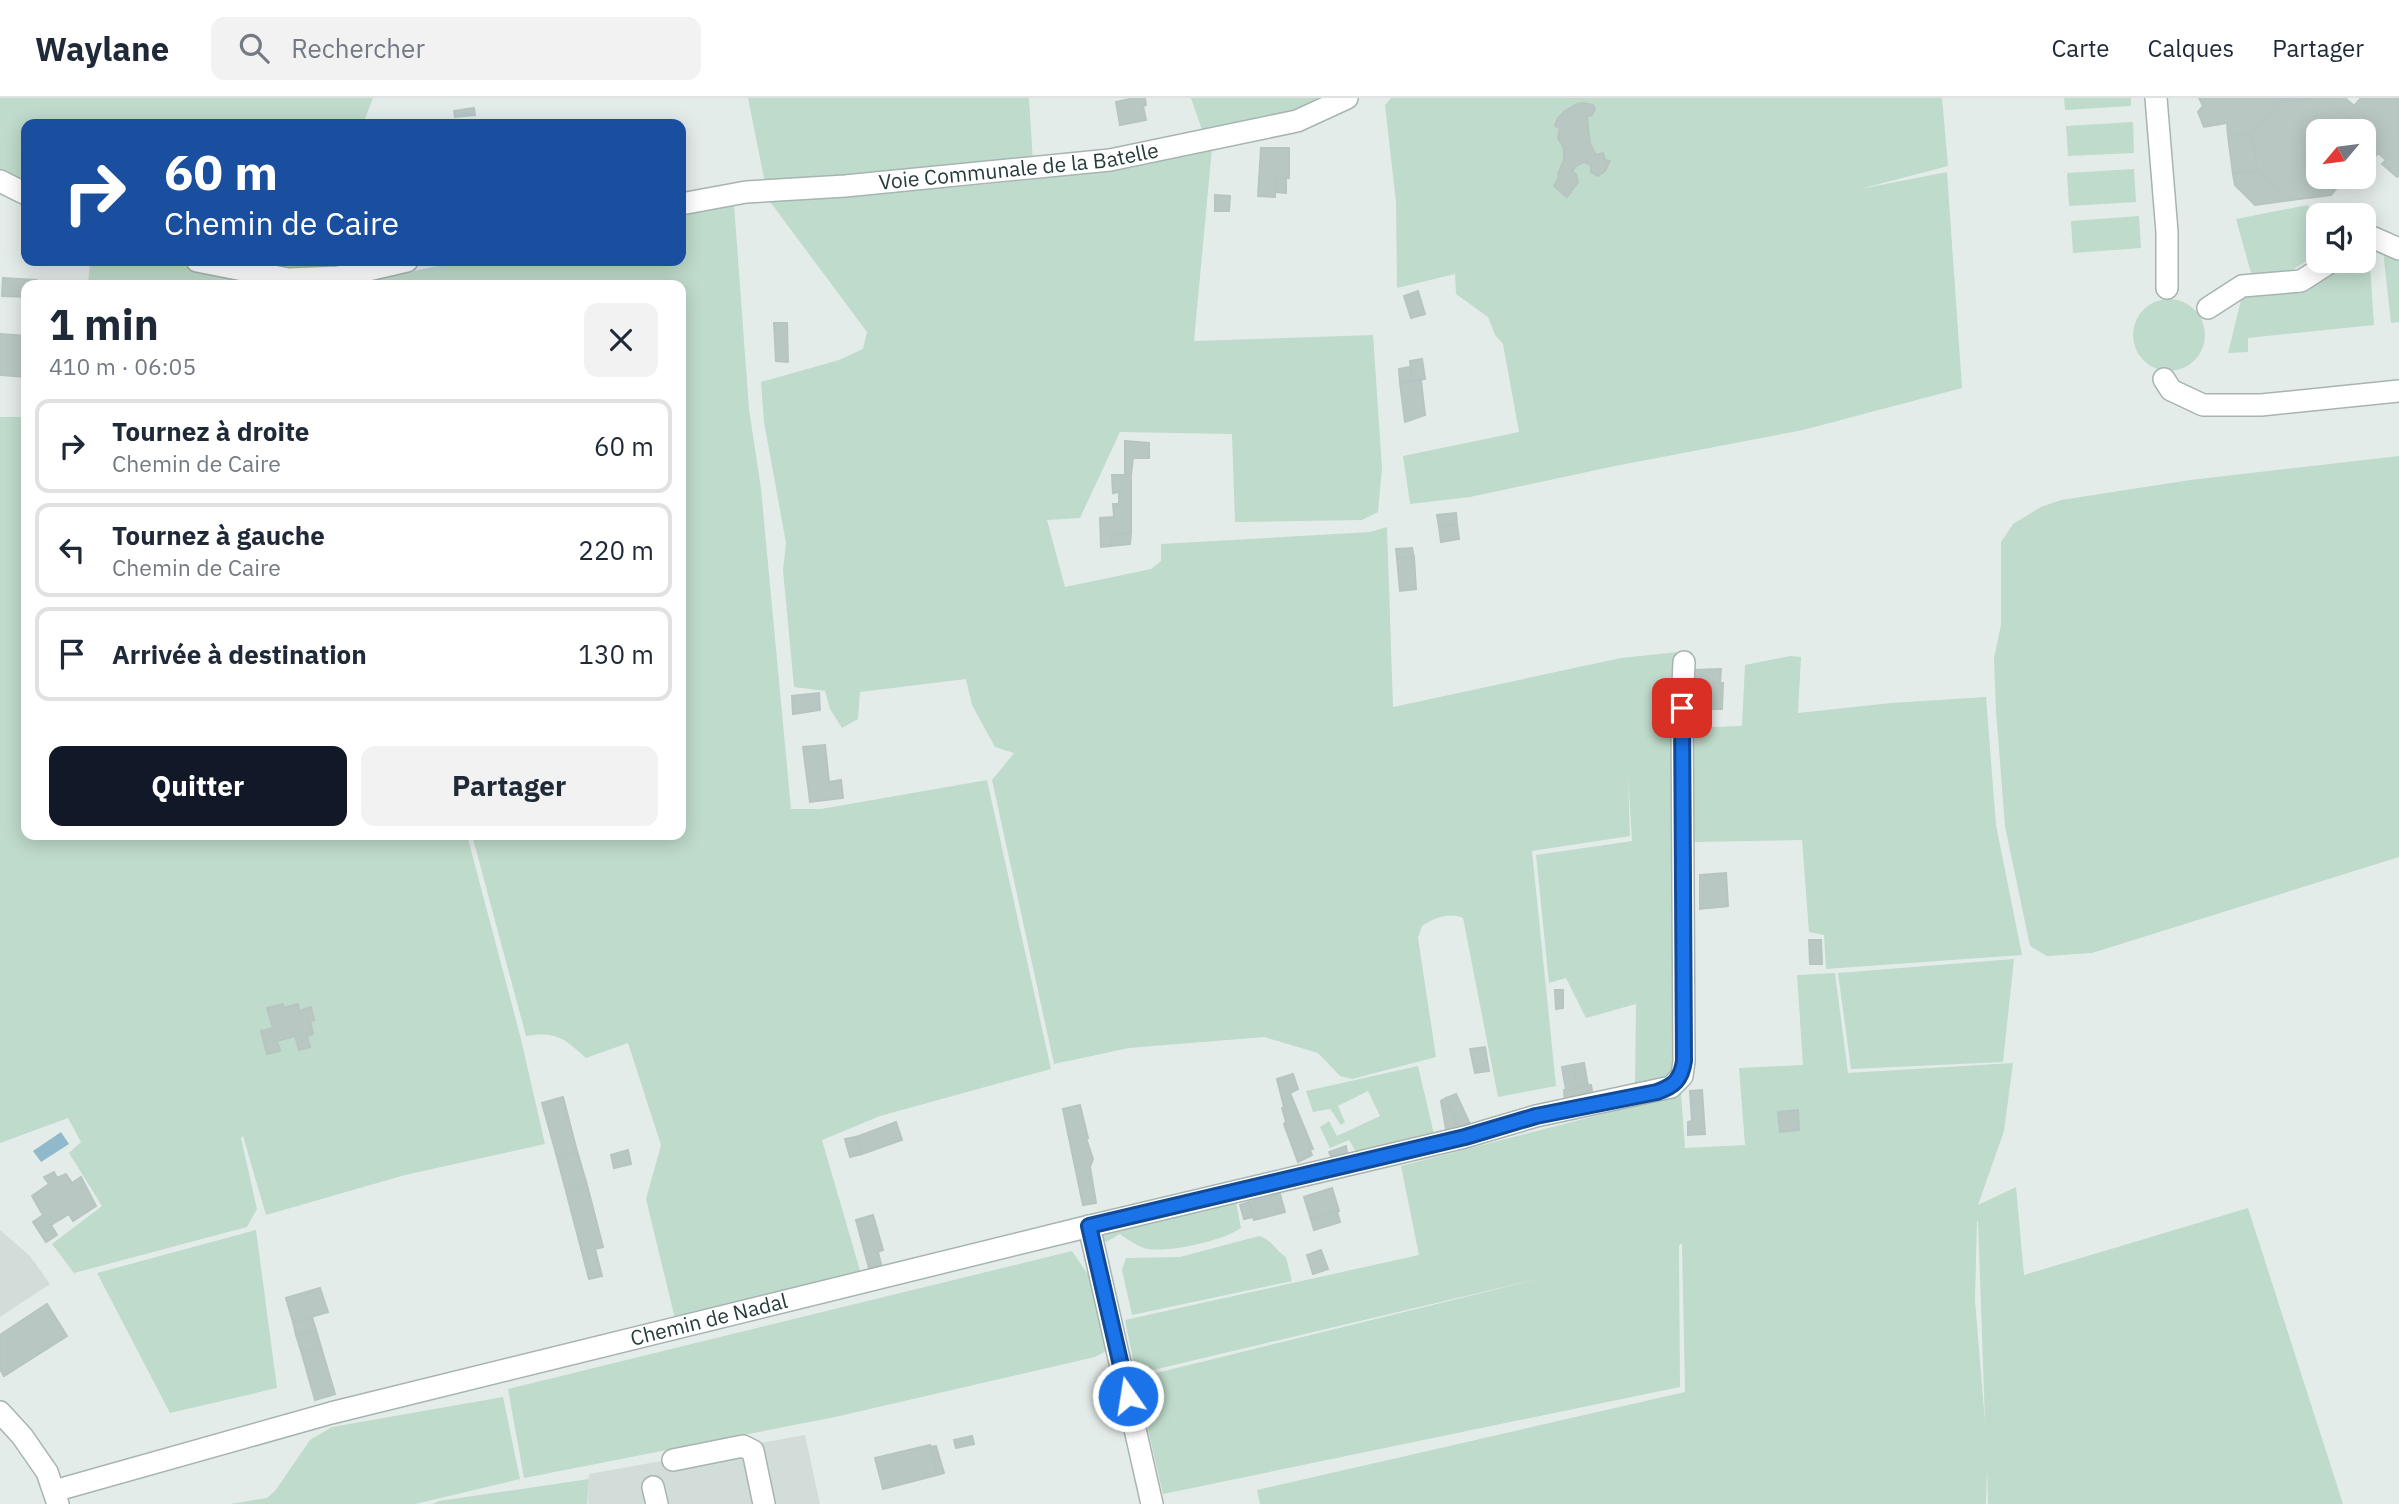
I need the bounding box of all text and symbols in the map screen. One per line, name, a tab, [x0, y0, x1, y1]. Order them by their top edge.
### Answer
search box	[211, 17, 701, 80]
text: Waylane	[35, 27, 169, 70]
icon: search	[235, 29, 273, 67]
text: Rechercher	[291, 31, 425, 65]
text: Carte	[2051, 32, 2110, 64]
text: Calques	[2148, 32, 2234, 64]
text: Partager	[2272, 32, 2364, 64]
north arrow	[2306, 119, 2376, 189]
map controls	[2306, 119, 2376, 273]
street label: Voie Communale de la Batelle	[877, 135, 1161, 196]
text: 60 m	[164, 140, 278, 203]
icon: right	[49, 147, 140, 238]
text: Chemin de Caire	[164, 202, 399, 244]
button: sound	[2306, 203, 2376, 273]
text: 1 min	[49, 297, 159, 352]
button: close	[584, 303, 658, 377]
text: 410 m · 06:05	[49, 351, 196, 381]
text: Tournez à droite	[112, 414, 309, 448]
icon: right	[53, 427, 91, 465]
text: 60 m	[594, 429, 654, 463]
text: Chemin de Caire	[112, 448, 281, 478]
text: Tournez à gauche	[112, 518, 325, 552]
icon: left	[53, 531, 91, 569]
text: 220 m	[578, 533, 654, 567]
text: Chemin de Caire	[112, 552, 281, 582]
icon: arrive	[53, 635, 91, 673]
text: Arrivée à destination	[112, 637, 367, 671]
text: 130 m	[578, 637, 654, 671]
pin	[1652, 678, 1712, 738]
icon: arrive	[1663, 689, 1701, 727]
button: Quitter	[49, 746, 347, 826]
button: Partager	[361, 746, 658, 826]
street label: Chemin de Nadal	[627, 1286, 790, 1352]
position arrow	[1091, 1359, 1165, 1433]

